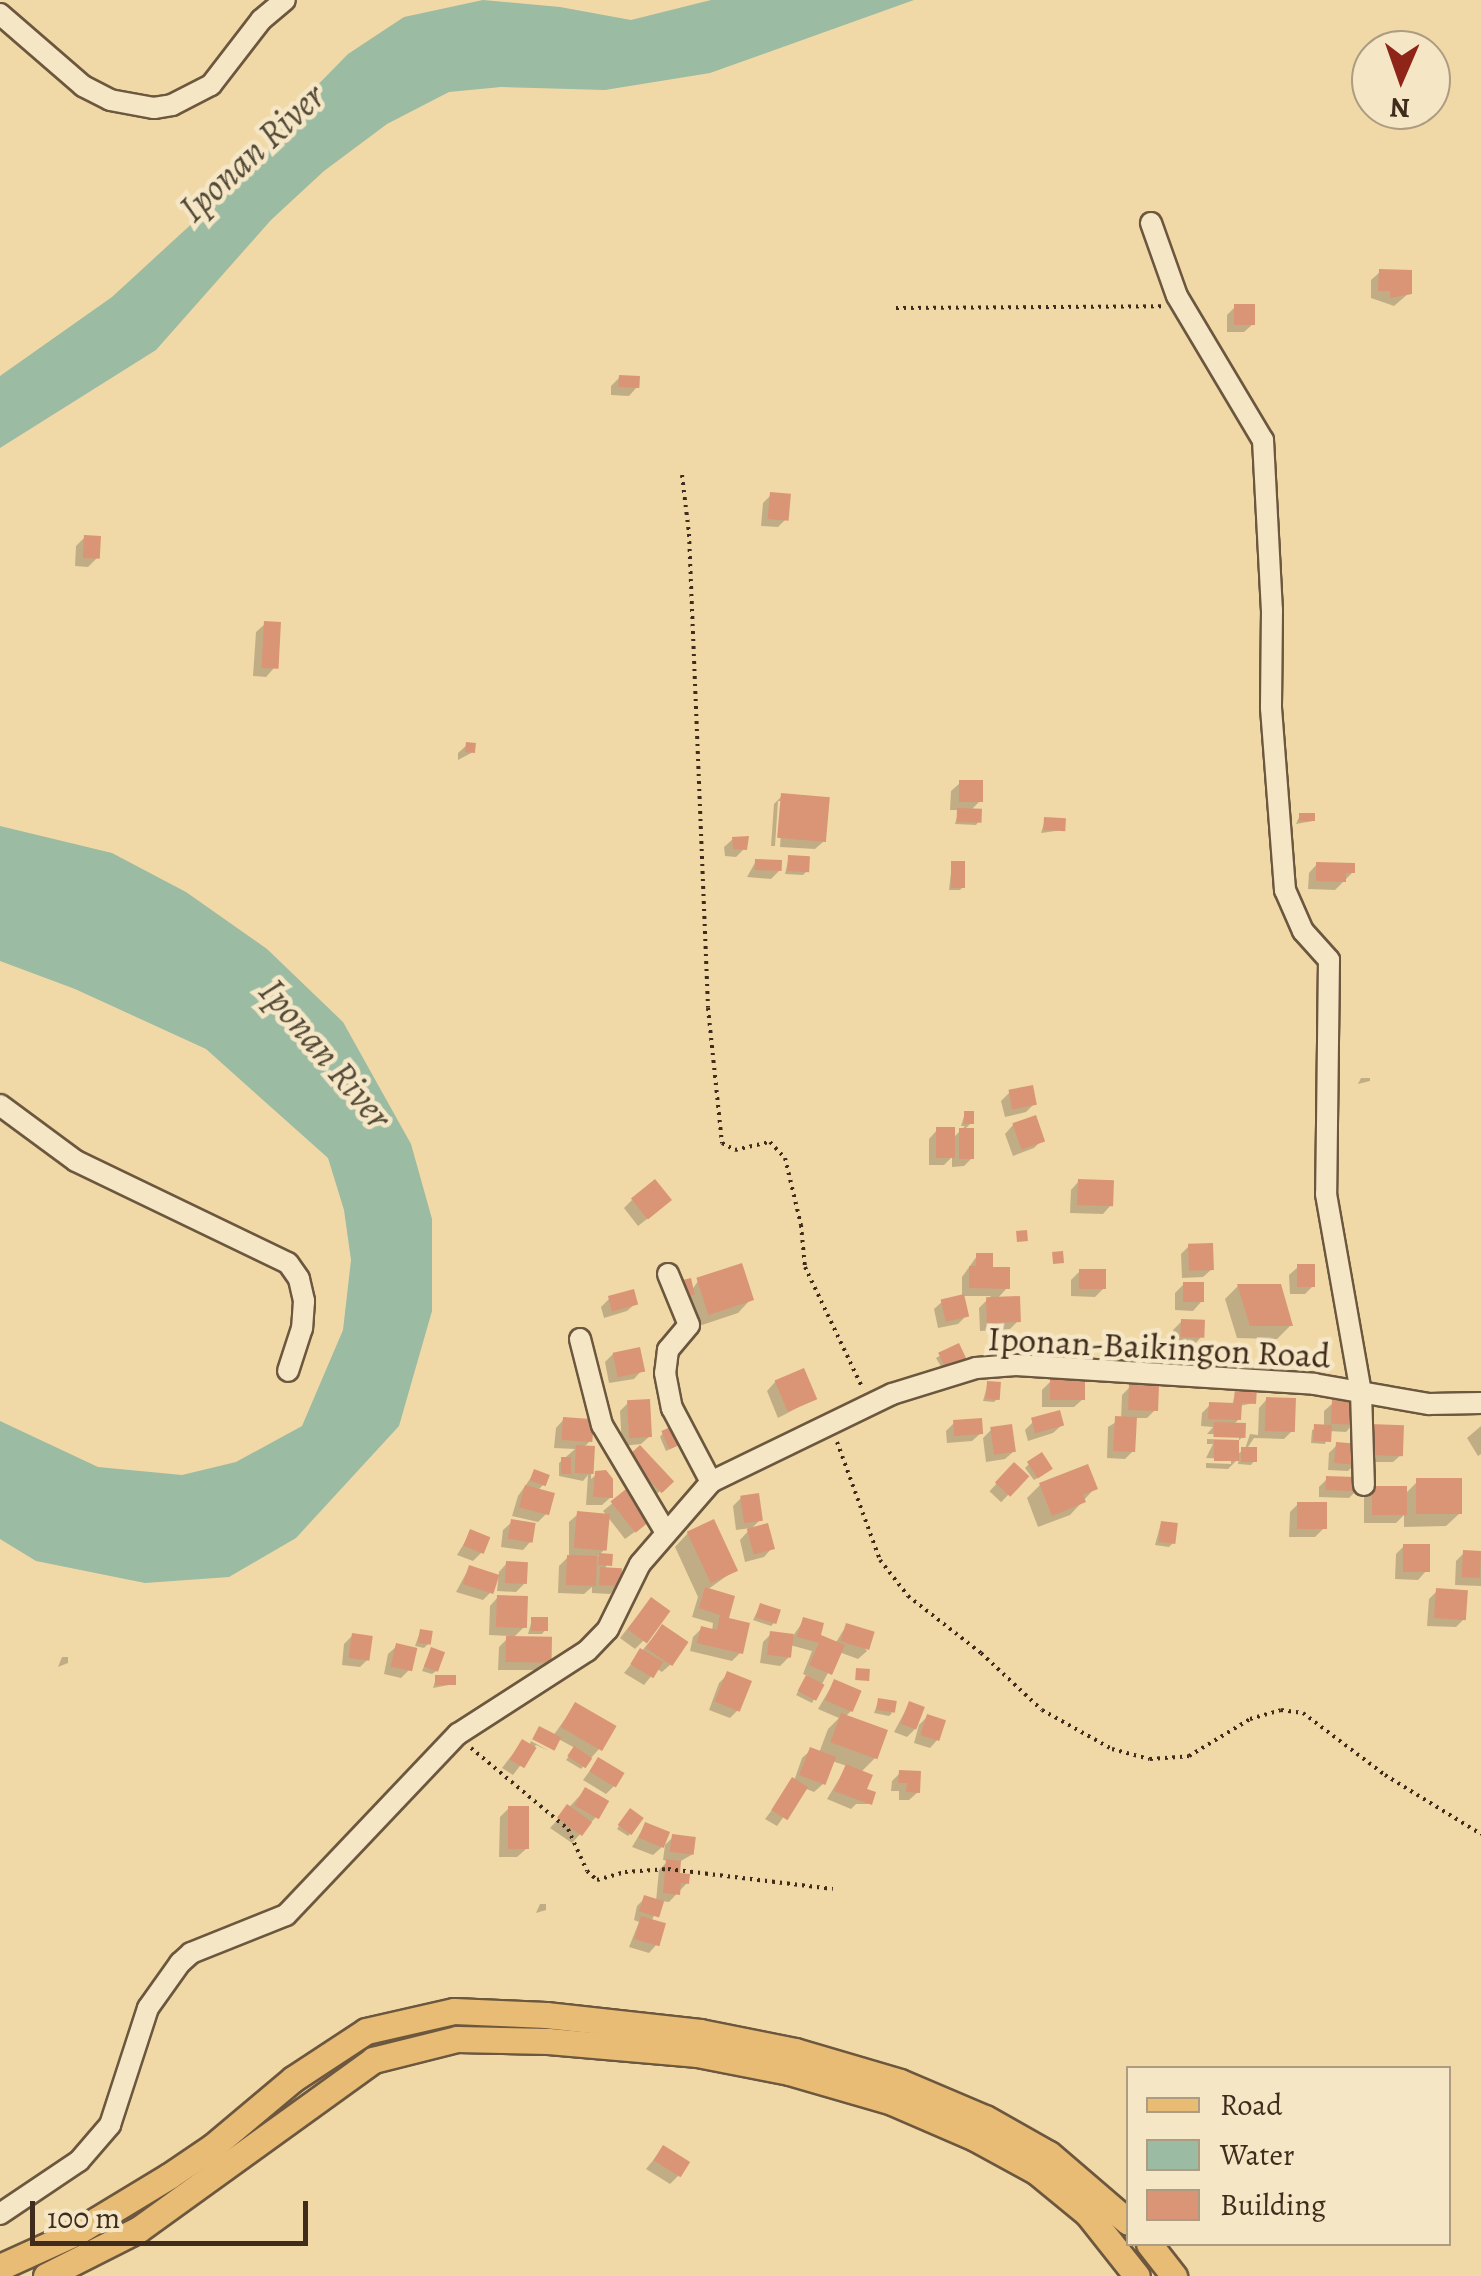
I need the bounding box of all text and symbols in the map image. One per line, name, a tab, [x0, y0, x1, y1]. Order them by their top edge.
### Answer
north arrow	[1351, 30, 1451, 130]
water label: Iponan River	[170, 74, 334, 232]
text: N	[1389, 89, 1411, 127]
water label: Iponan River	[249, 970, 401, 1138]
street label: Iponan-Baikingon Road	[987, 1317, 1331, 1377]
legend	[1126, 2066, 1451, 2246]
text: Road	[1220, 2085, 1282, 2125]
text: Water	[1220, 2135, 1294, 2175]
scale bar	[35, 2181, 312, 2243]
text: Building	[1220, 2185, 1326, 2225]
text: 100 m	[47, 2198, 120, 2238]

